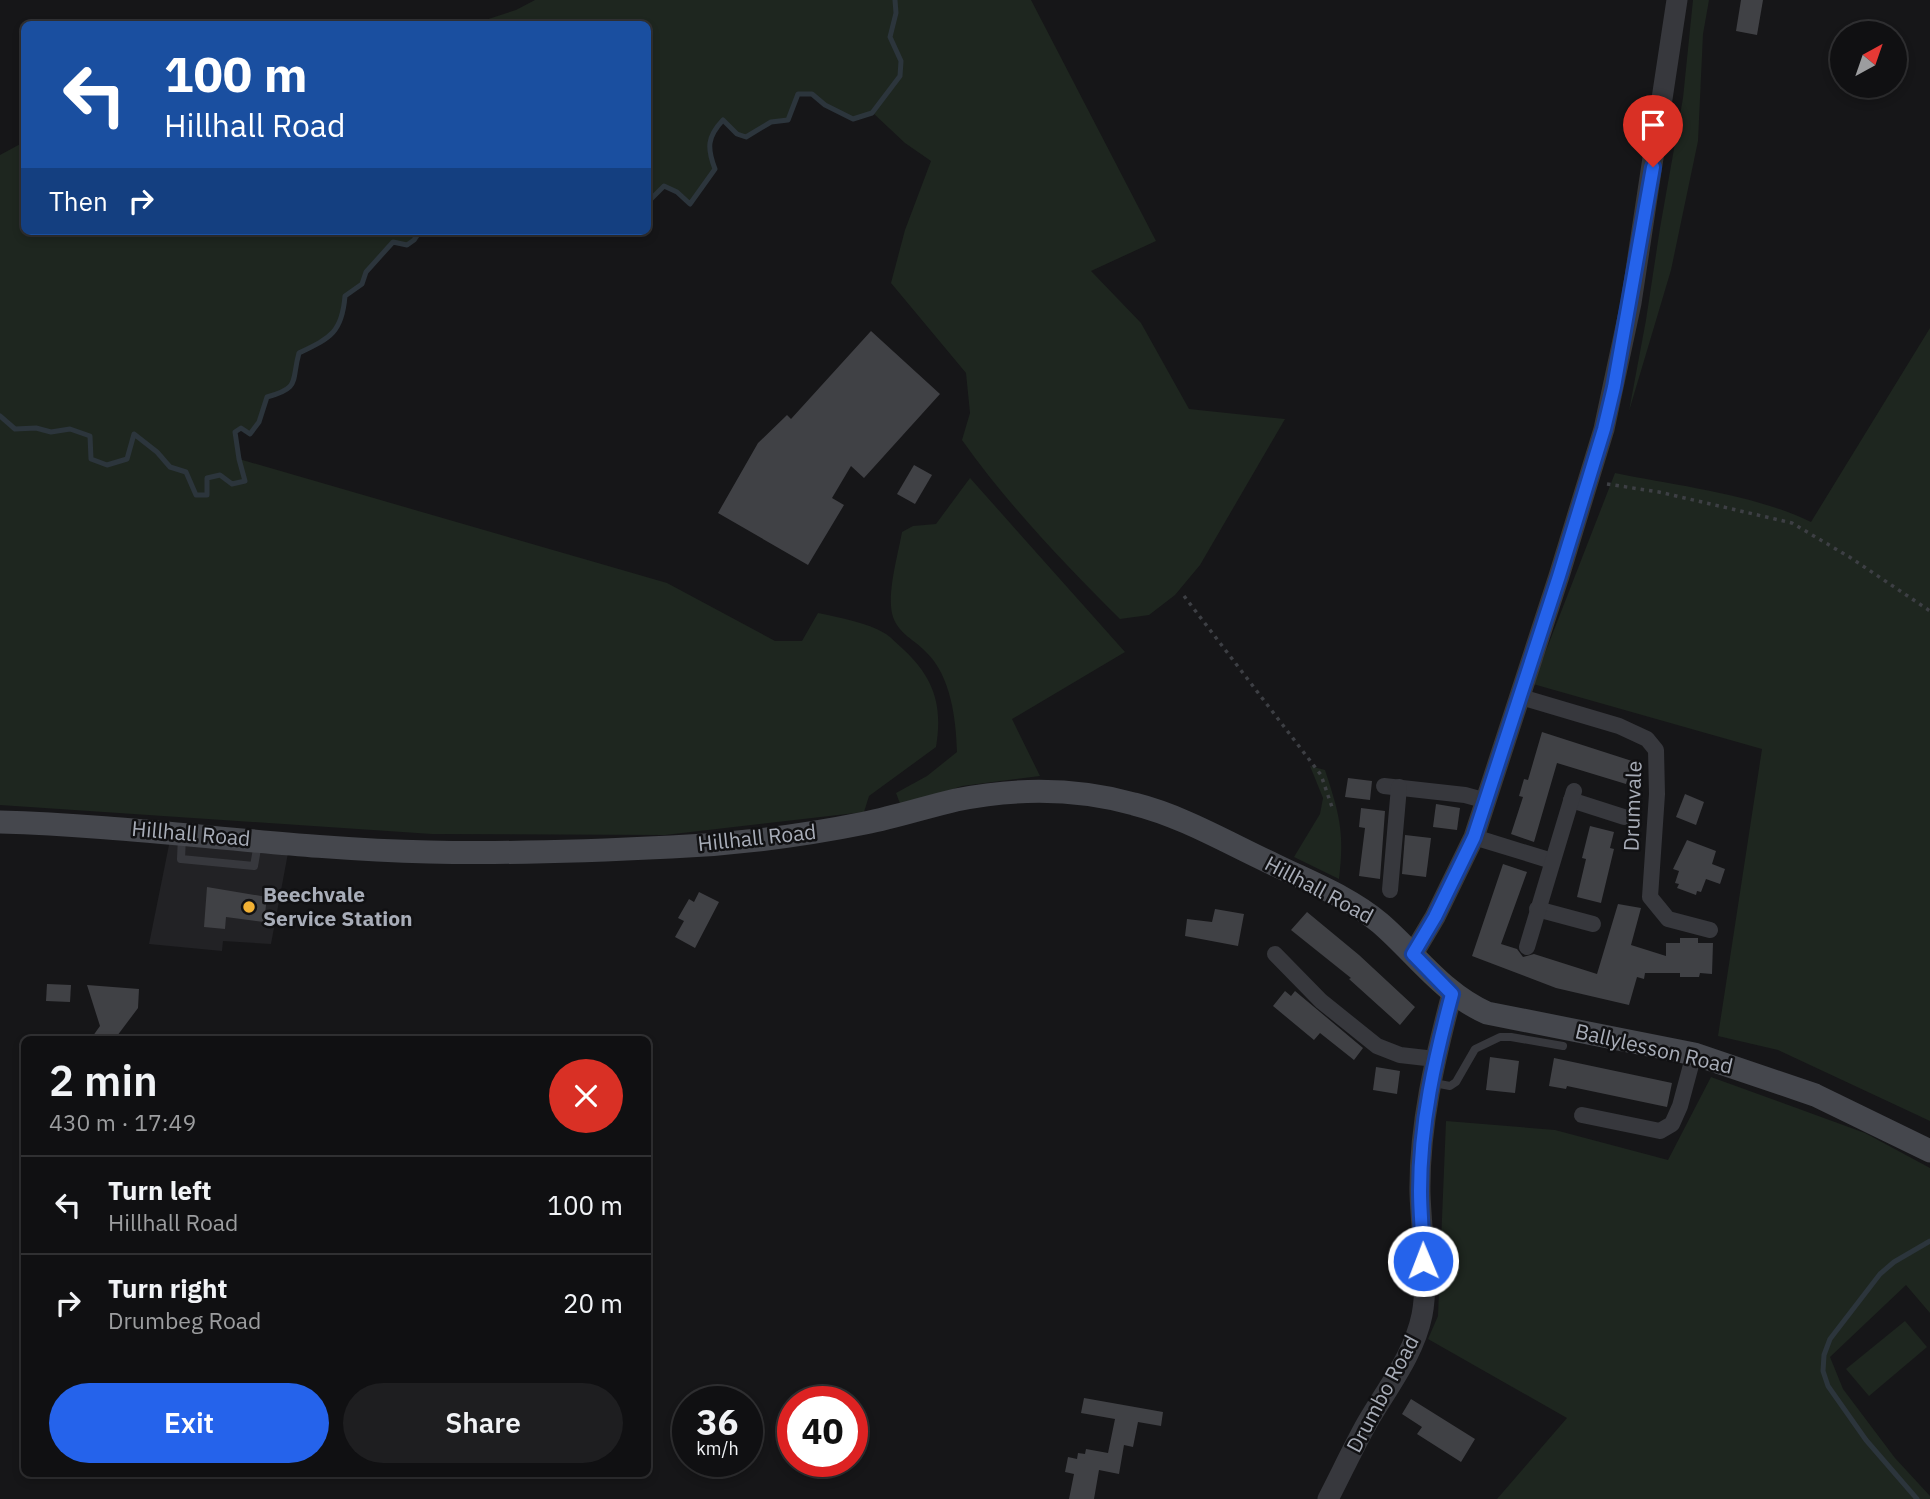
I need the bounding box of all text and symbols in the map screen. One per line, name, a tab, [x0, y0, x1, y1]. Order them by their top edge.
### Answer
north arrow	[1830, 21, 1908, 98]
map controls	[1830, 21, 1907, 98]
text: 100 m	[164, 42, 308, 105]
icon: left	[49, 49, 140, 140]
pin	[1623, 95, 1683, 167]
text: Hillhall Road	[164, 104, 346, 146]
icon: arrive	[1634, 106, 1672, 144]
icon: right	[122, 182, 160, 220]
text: Then	[49, 184, 108, 218]
street label: Drumvale	[1616, 760, 1648, 852]
street label: Hillhall Road	[131, 814, 252, 852]
street label: Hillhall Road	[696, 817, 818, 857]
street label: Hillhall Road	[1260, 849, 1379, 929]
place label: Beechvale Service Station	[263, 880, 413, 932]
marker: Beechvale Service Station	[241, 899, 257, 915]
street label: Ballylesson Road	[1573, 1016, 1736, 1080]
text: 2 min	[49, 1053, 158, 1108]
button: close	[549, 1059, 623, 1133]
text: 430 m · 17:49	[49, 1107, 196, 1137]
text: Turn left	[108, 1173, 211, 1207]
icon: left	[49, 1186, 87, 1224]
text: 100 m	[547, 1188, 623, 1222]
text: Hillhall Road	[108, 1207, 238, 1237]
position arrow	[1386, 1224, 1460, 1298]
text: Turn right	[108, 1271, 227, 1305]
icon: right	[49, 1284, 87, 1322]
text: 20 m	[563, 1286, 623, 1320]
text: Drumbeg Road	[108, 1305, 261, 1335]
street label: Drumbo Road	[1339, 1330, 1425, 1457]
button: Exit	[49, 1383, 329, 1463]
button: Share	[343, 1383, 623, 1463]
speed limit sign: 40	[777, 1386, 868, 1477]
text: 36	[696, 1399, 739, 1445]
text: km/h	[696, 1437, 739, 1460]

